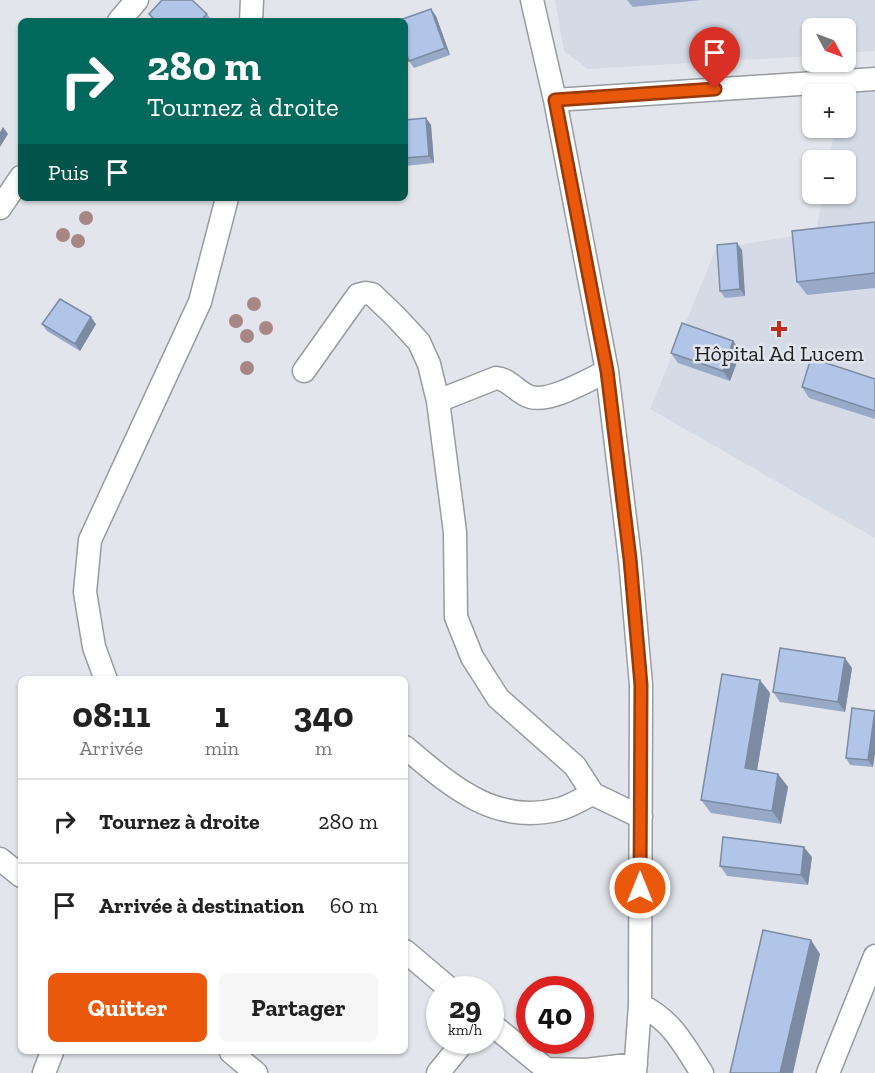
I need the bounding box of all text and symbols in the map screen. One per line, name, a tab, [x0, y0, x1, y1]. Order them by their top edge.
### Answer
north arrow	[802, 18, 856, 72]
map controls	[802, 18, 856, 204]
pin	[689, 27, 740, 89]
icon: arrive	[698, 36, 731, 69]
text: 280 m	[147, 40, 261, 91]
icon: right	[48, 42, 126, 120]
button: +	[802, 84, 856, 138]
text: Tournez à droite	[147, 91, 339, 123]
button: −	[802, 150, 856, 204]
icon: arrive	[101, 156, 134, 189]
text: Puis	[48, 159, 89, 186]
marker: Hôpital Ad Lucem	[770, 320, 788, 338]
place label: Hôpital Ad Lucem	[694, 340, 864, 367]
text: 08:11	[72, 693, 150, 736]
text: 1	[215, 693, 229, 736]
text: 340	[293, 693, 354, 736]
text: Arrivée	[79, 736, 143, 760]
text: min	[205, 736, 239, 760]
text: m	[315, 736, 332, 760]
icon: right	[48, 805, 81, 838]
text: Tournez à droite	[99, 808, 260, 835]
text: 280 m	[318, 808, 378, 835]
position arrow	[608, 856, 672, 920]
icon: arrive	[48, 889, 81, 922]
text: Arrivée à destination	[99, 892, 304, 919]
text: 60 m	[330, 892, 378, 919]
button: Quitter	[48, 973, 207, 1042]
button: Partager	[219, 973, 378, 1042]
speed limit sign: 40	[516, 976, 594, 1054]
text: 29	[449, 990, 481, 1026]
text: km/h	[448, 1021, 482, 1039]

